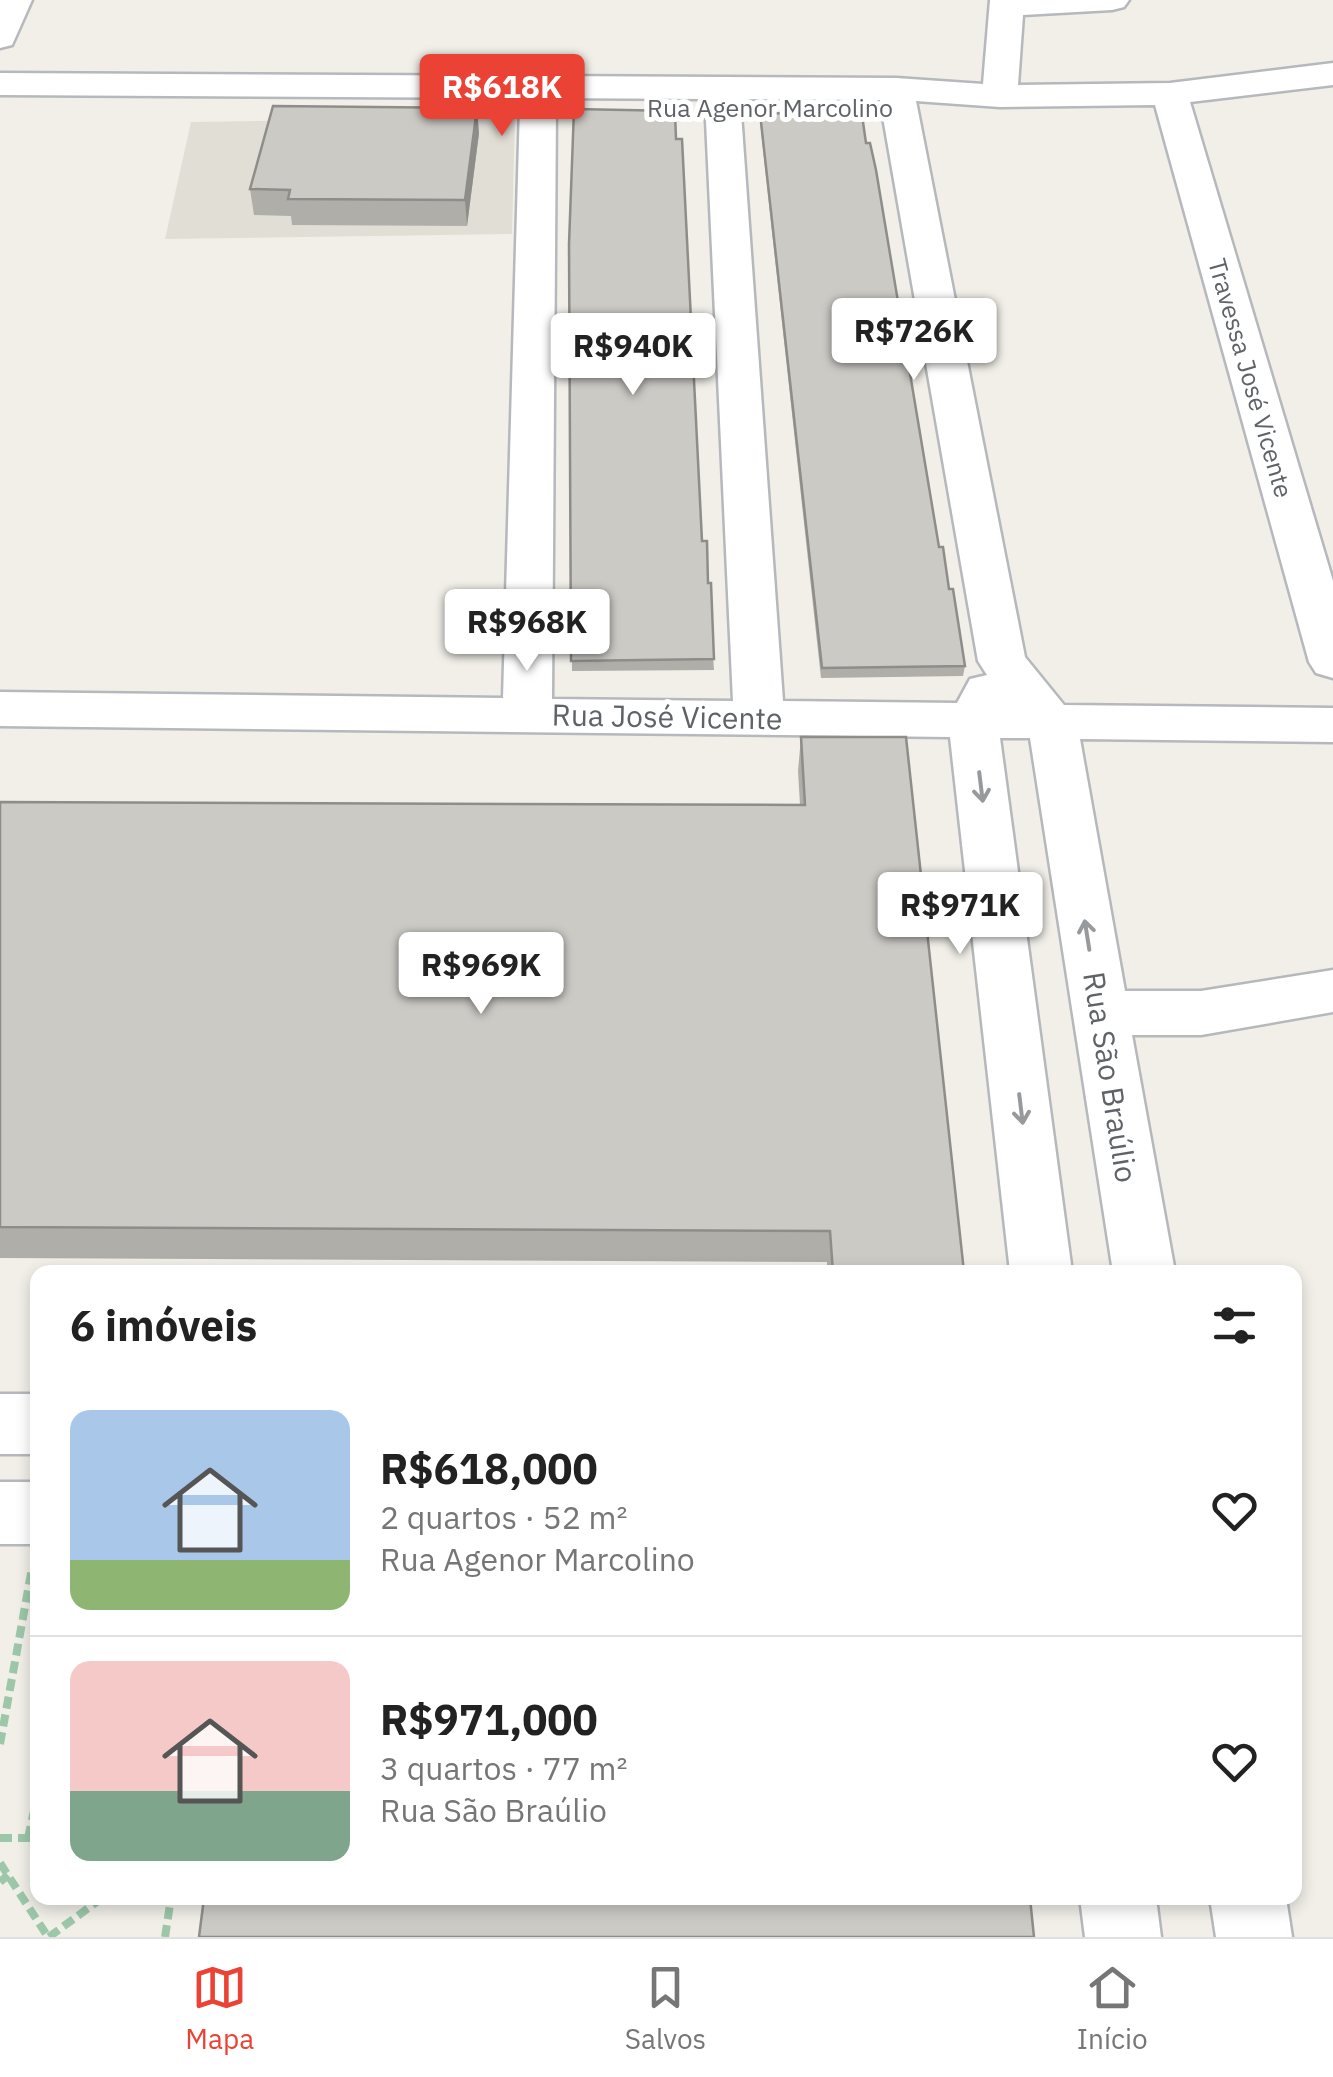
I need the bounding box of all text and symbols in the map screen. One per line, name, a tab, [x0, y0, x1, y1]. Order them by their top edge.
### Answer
pin: R$618K	[421, 54, 583, 139]
text: R$618K	[442, 65, 562, 107]
street label: Rua Agenor Marcolino	[647, 91, 893, 124]
street label: Travessa José Vicente	[1201, 255, 1301, 501]
pin: R$726K	[833, 298, 995, 383]
text: R$726K	[854, 309, 974, 351]
pin: R$940K	[552, 313, 714, 398]
text: R$940K	[573, 324, 693, 366]
pin: R$968K	[446, 589, 608, 674]
text: R$968K	[467, 600, 587, 642]
street label: Rua José Vicente	[551, 694, 783, 738]
one-way arrow	[972, 770, 991, 802]
pin: R$971K	[879, 872, 1041, 957]
text: R$971K	[900, 883, 1020, 925]
one-way arrow	[1078, 919, 1096, 951]
pin: R$969K	[400, 932, 562, 1017]
text: R$969K	[421, 943, 541, 985]
street label: Rua São Braúlio	[1075, 969, 1147, 1185]
one-way arrow	[1012, 1093, 1031, 1125]
text: 6 imóveis	[70, 1298, 257, 1353]
icon: filters	[1207, 1298, 1262, 1353]
text: R$618,000	[380, 1441, 598, 1496]
icon: home	[150, 1450, 270, 1570]
icon: heart	[1207, 1483, 1262, 1538]
text: 2 quartos · 52 m²	[380, 1496, 628, 1538]
text: Rua Agenor Marcolino	[380, 1538, 695, 1580]
text: R$971,000	[380, 1692, 598, 1747]
icon: home	[150, 1701, 270, 1821]
icon: heart	[1207, 1734, 1262, 1789]
text: 3 quartos · 77 m²	[380, 1747, 628, 1789]
text: Rua São Braúlio	[380, 1789, 607, 1831]
tab: Mapa	[185, 1960, 254, 2057]
tab: Salvos	[625, 1960, 706, 2057]
tab: Início	[1077, 1960, 1148, 2057]

